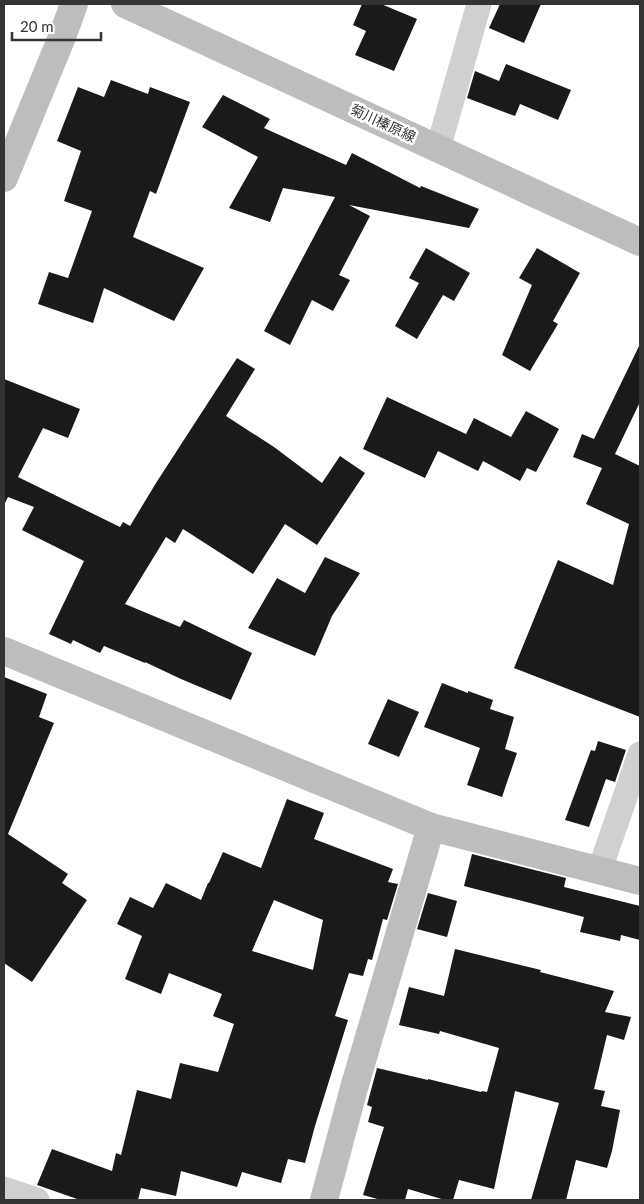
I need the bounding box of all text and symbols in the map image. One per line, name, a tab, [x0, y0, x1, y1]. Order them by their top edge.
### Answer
scale bar	[12, 10, 101, 42]
text: 20 m	[20, 17, 54, 35]
street label: 菊川榛原線	[348, 100, 419, 145]

